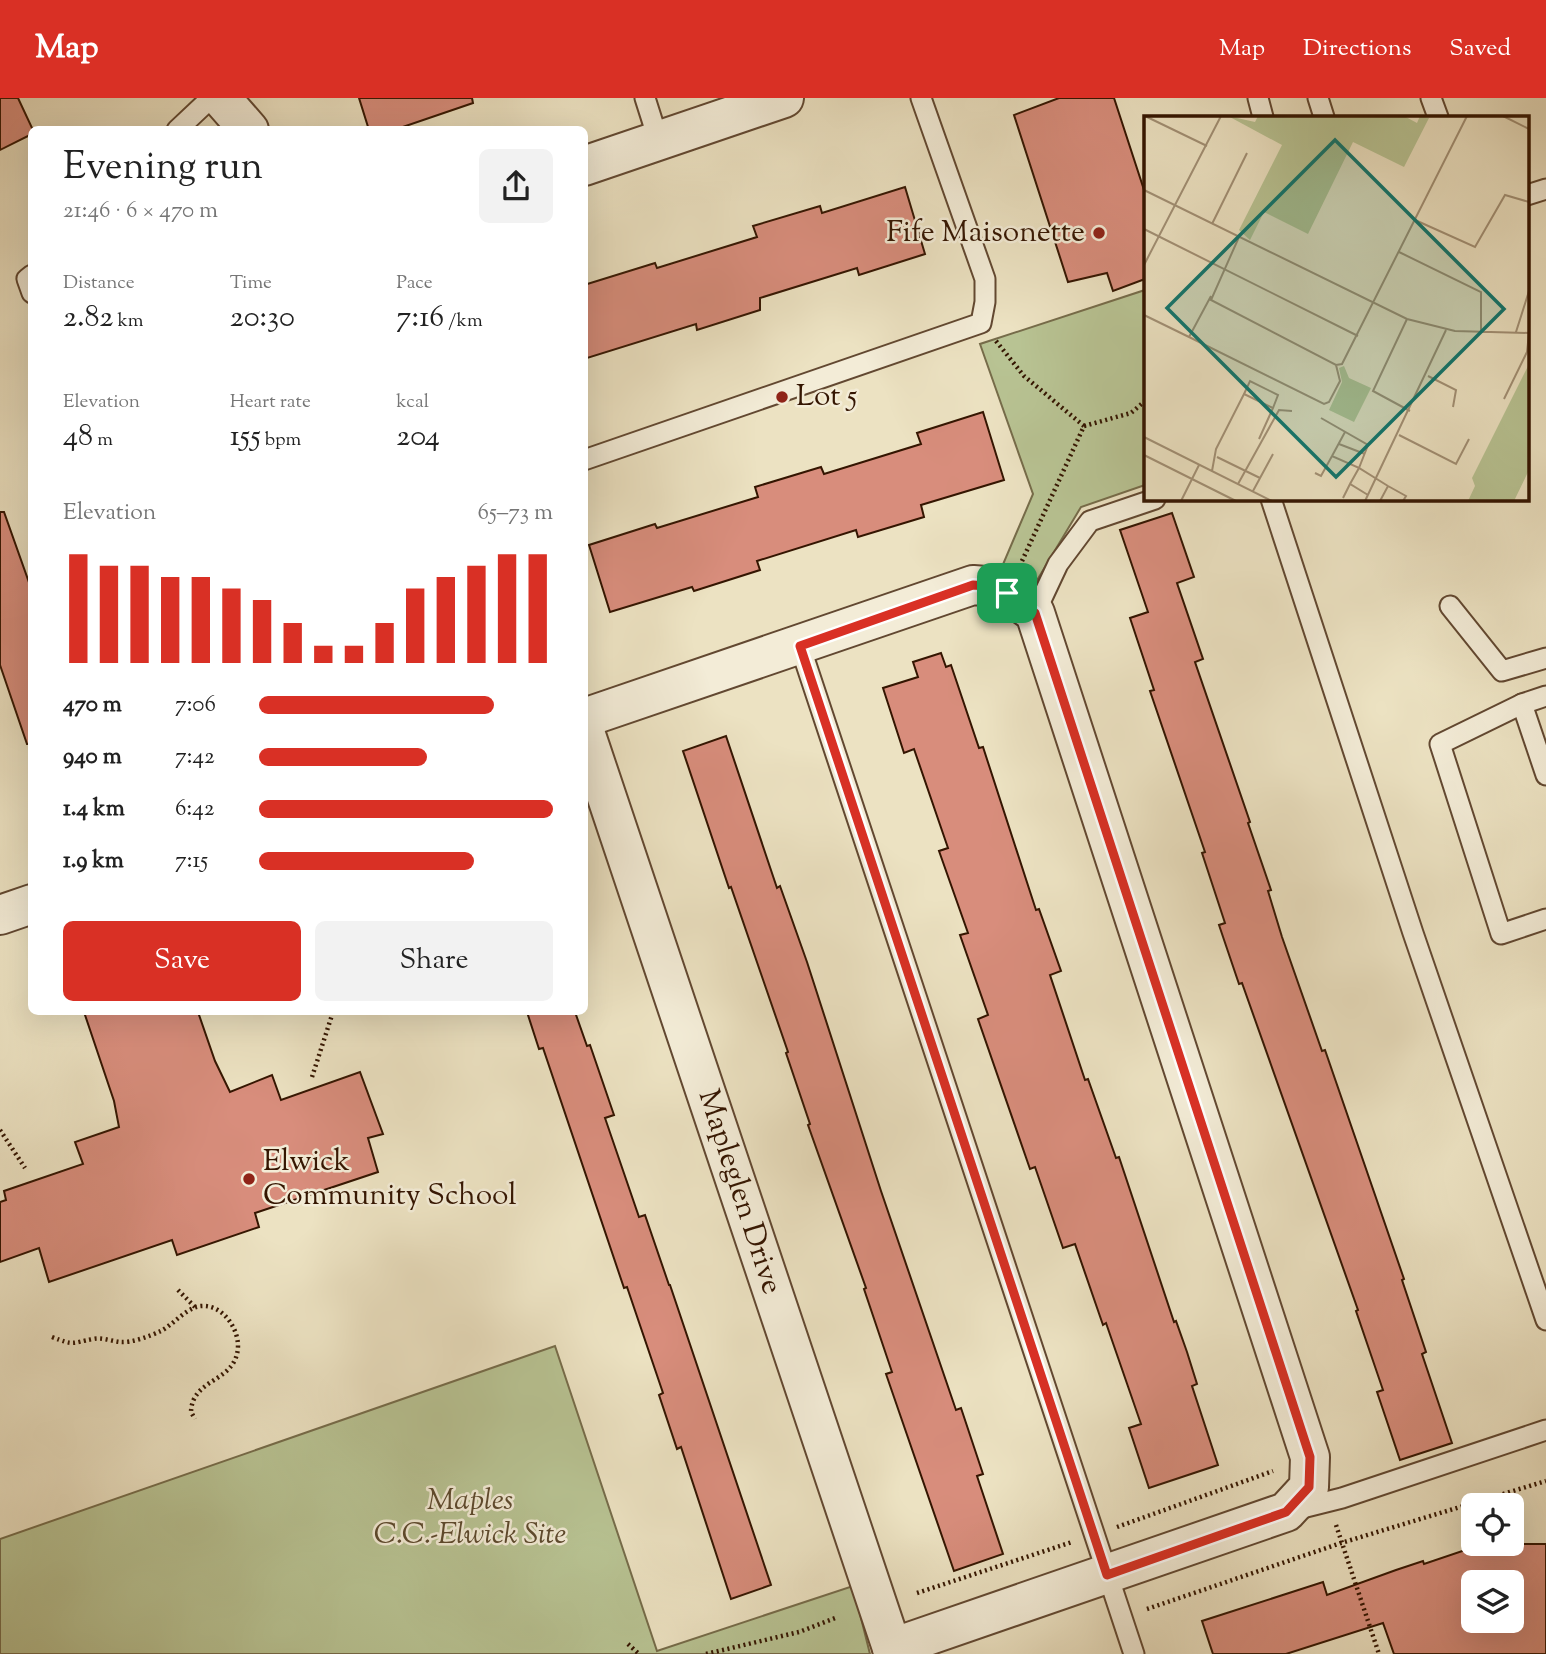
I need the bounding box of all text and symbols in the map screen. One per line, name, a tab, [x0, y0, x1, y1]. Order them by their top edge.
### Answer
text: Map	[35, 25, 99, 73]
text: Map	[1219, 32, 1265, 66]
text: Directions	[1303, 32, 1411, 66]
text: Saved	[1449, 32, 1511, 66]
inset map	[1144, 116, 1528, 500]
text: Evening run	[63, 142, 263, 196]
button: share	[479, 149, 553, 223]
text: 21:46 · 6 × 470 m	[63, 195, 218, 228]
place label: Fife Maisonette	[886, 212, 1085, 255]
marker: Fife Maisonette	[1091, 225, 1107, 241]
text: Distance	[63, 270, 135, 297]
text: Time	[230, 270, 272, 297]
text: Pace	[396, 270, 433, 297]
text: 2.82	[63, 297, 113, 340]
text: 20:30	[230, 297, 295, 340]
text: 7:16	[396, 297, 444, 340]
text: km	[113, 308, 143, 335]
text: /km	[444, 308, 483, 335]
place label: Lot 5	[796, 376, 857, 419]
text: Elevation	[63, 389, 140, 416]
text: Heart rate	[230, 389, 311, 416]
text: kcal	[396, 389, 429, 416]
marker: Lot 5	[774, 389, 790, 405]
text: 48	[63, 416, 93, 459]
text: 155	[230, 416, 261, 459]
text: 204	[396, 416, 440, 459]
text: m	[93, 427, 113, 454]
text: bpm	[261, 427, 301, 454]
text: Elevation	[63, 497, 156, 530]
text: 65–73 m	[477, 497, 553, 530]
pin	[977, 563, 1037, 623]
icon: arrive	[988, 574, 1026, 612]
text: 470 m	[63, 689, 122, 722]
text: 7:06	[175, 689, 216, 722]
text: 940 m	[63, 741, 122, 774]
text: 7:42	[175, 741, 215, 774]
text: 1.4 km	[63, 793, 125, 826]
text: 6:42	[175, 793, 215, 826]
text: 1.9 km	[63, 845, 124, 878]
text: 7:15	[175, 845, 208, 878]
button: Save	[63, 921, 301, 1001]
button: Share	[315, 921, 553, 1001]
street label: Mapleglen Drive	[686, 1084, 792, 1300]
place label: Elwick Community School	[263, 1141, 517, 1218]
marker: Elwick Community School	[241, 1171, 257, 1187]
park label: Maples C.C.-Elwick Site	[374, 1480, 566, 1557]
map controls	[1461, 1493, 1524, 1633]
button: locate	[1461, 1493, 1524, 1556]
button: layers	[1461, 1570, 1524, 1633]

